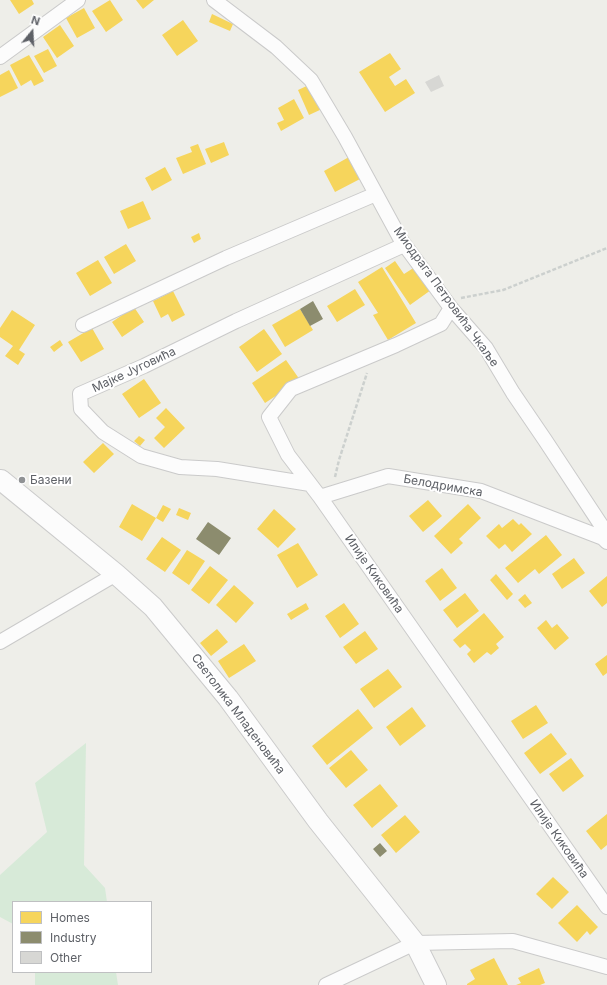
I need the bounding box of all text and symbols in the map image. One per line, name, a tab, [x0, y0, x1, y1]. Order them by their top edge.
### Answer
north arrow	[12, 12, 52, 52]
text: N	[30, 13, 42, 29]
street label: Миодрага Петровића Чкаље	[390, 224, 502, 370]
street label: Мајке Југовића	[90, 344, 178, 396]
street label: Белодримска	[402, 472, 484, 500]
place label: Базени	[30, 473, 72, 487]
marker: Базени	[17, 475, 27, 485]
street label: Илије Киковића	[342, 532, 406, 616]
street label: Светолика Младеновића	[188, 651, 288, 777]
street label: Илије Киковића	[527, 797, 591, 881]
legend	[12, 901, 152, 973]
text: Homes	[50, 910, 90, 925]
text: Industry	[50, 930, 96, 945]
text: Other	[50, 950, 82, 965]

